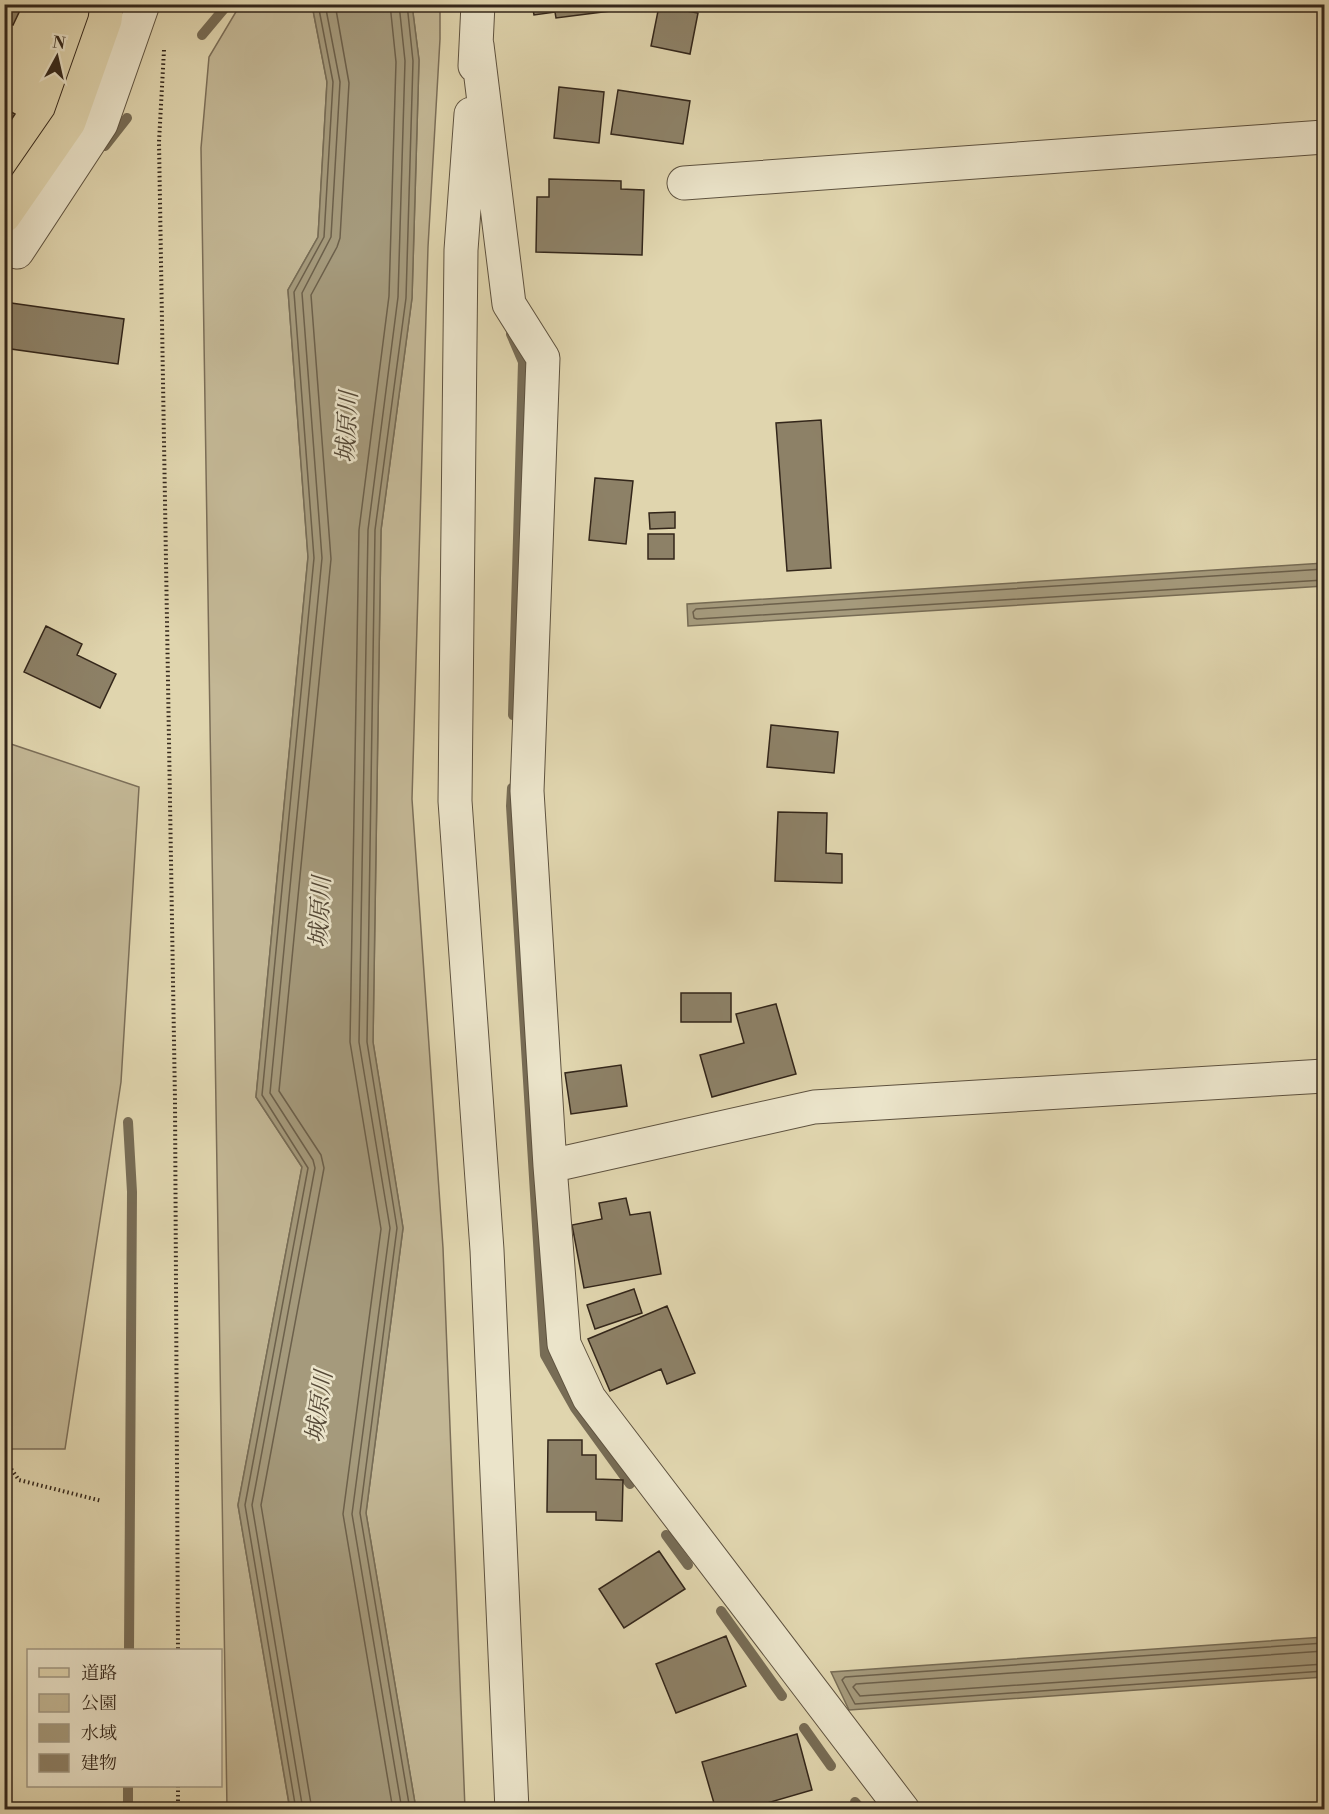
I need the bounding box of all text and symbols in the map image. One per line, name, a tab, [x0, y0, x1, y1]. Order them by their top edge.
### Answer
north arrow	[27, 27, 87, 87]
text: N	[51, 32, 67, 54]
water label: 城原川	[331, 387, 365, 464]
water label: 城原川	[304, 872, 338, 949]
water label: 城原川	[300, 1366, 340, 1445]
legend	[27, 1649, 222, 1787]
text: 道路	[81, 1662, 117, 1685]
text: 公園	[81, 1692, 117, 1715]
text: 水域	[81, 1722, 117, 1745]
text: 建物	[81, 1752, 117, 1775]

